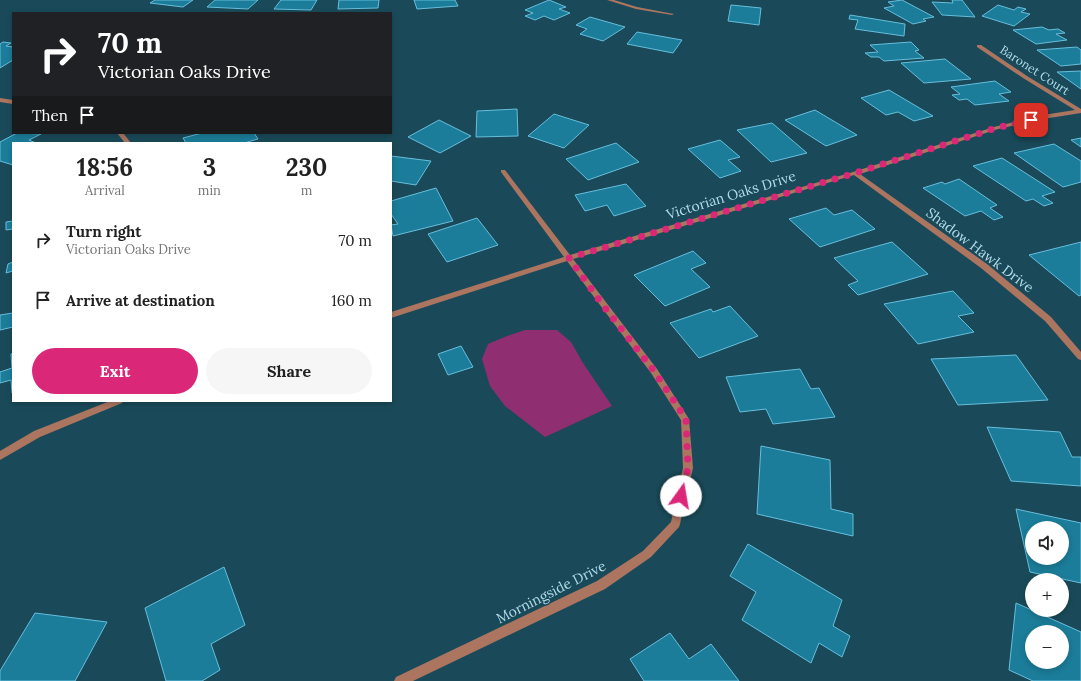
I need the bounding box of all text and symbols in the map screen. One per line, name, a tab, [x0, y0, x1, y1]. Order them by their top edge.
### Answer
text: 70 m	[98, 25, 162, 61]
icon: right	[32, 28, 84, 80]
street label: Baronet Court	[997, 42, 1073, 98]
text: Victorian Oaks Drive	[98, 60, 271, 83]
pin	[1014, 103, 1048, 137]
icon: arrive	[76, 104, 98, 126]
text: Then	[32, 106, 68, 125]
icon: arrive	[1020, 109, 1042, 131]
text: 18:56	[77, 152, 133, 183]
text: 3	[203, 152, 216, 183]
text: 230	[286, 152, 327, 183]
street label: Victorian Oaks Drive	[663, 167, 798, 224]
text: Arrival	[85, 182, 125, 199]
text: min	[198, 182, 221, 199]
text: m	[301, 182, 312, 199]
street label: Shadow Hawk Drive	[923, 204, 1038, 297]
text: Turn right	[66, 222, 142, 241]
icon: right	[32, 229, 54, 251]
text: 70 m	[338, 231, 372, 250]
text: Victorian Oaks Drive	[66, 241, 191, 258]
icon: arrive	[32, 289, 54, 311]
text: Arrive at destination	[66, 291, 215, 310]
text: 160 m	[331, 291, 372, 310]
button: Exit	[32, 348, 198, 394]
button: Share	[206, 348, 372, 394]
position arrow	[660, 475, 702, 517]
map controls	[1025, 521, 1069, 669]
button: sound	[1025, 521, 1069, 565]
street label: Morningside Drive	[493, 556, 609, 627]
button: +	[1025, 573, 1069, 617]
button: −	[1025, 625, 1069, 669]

